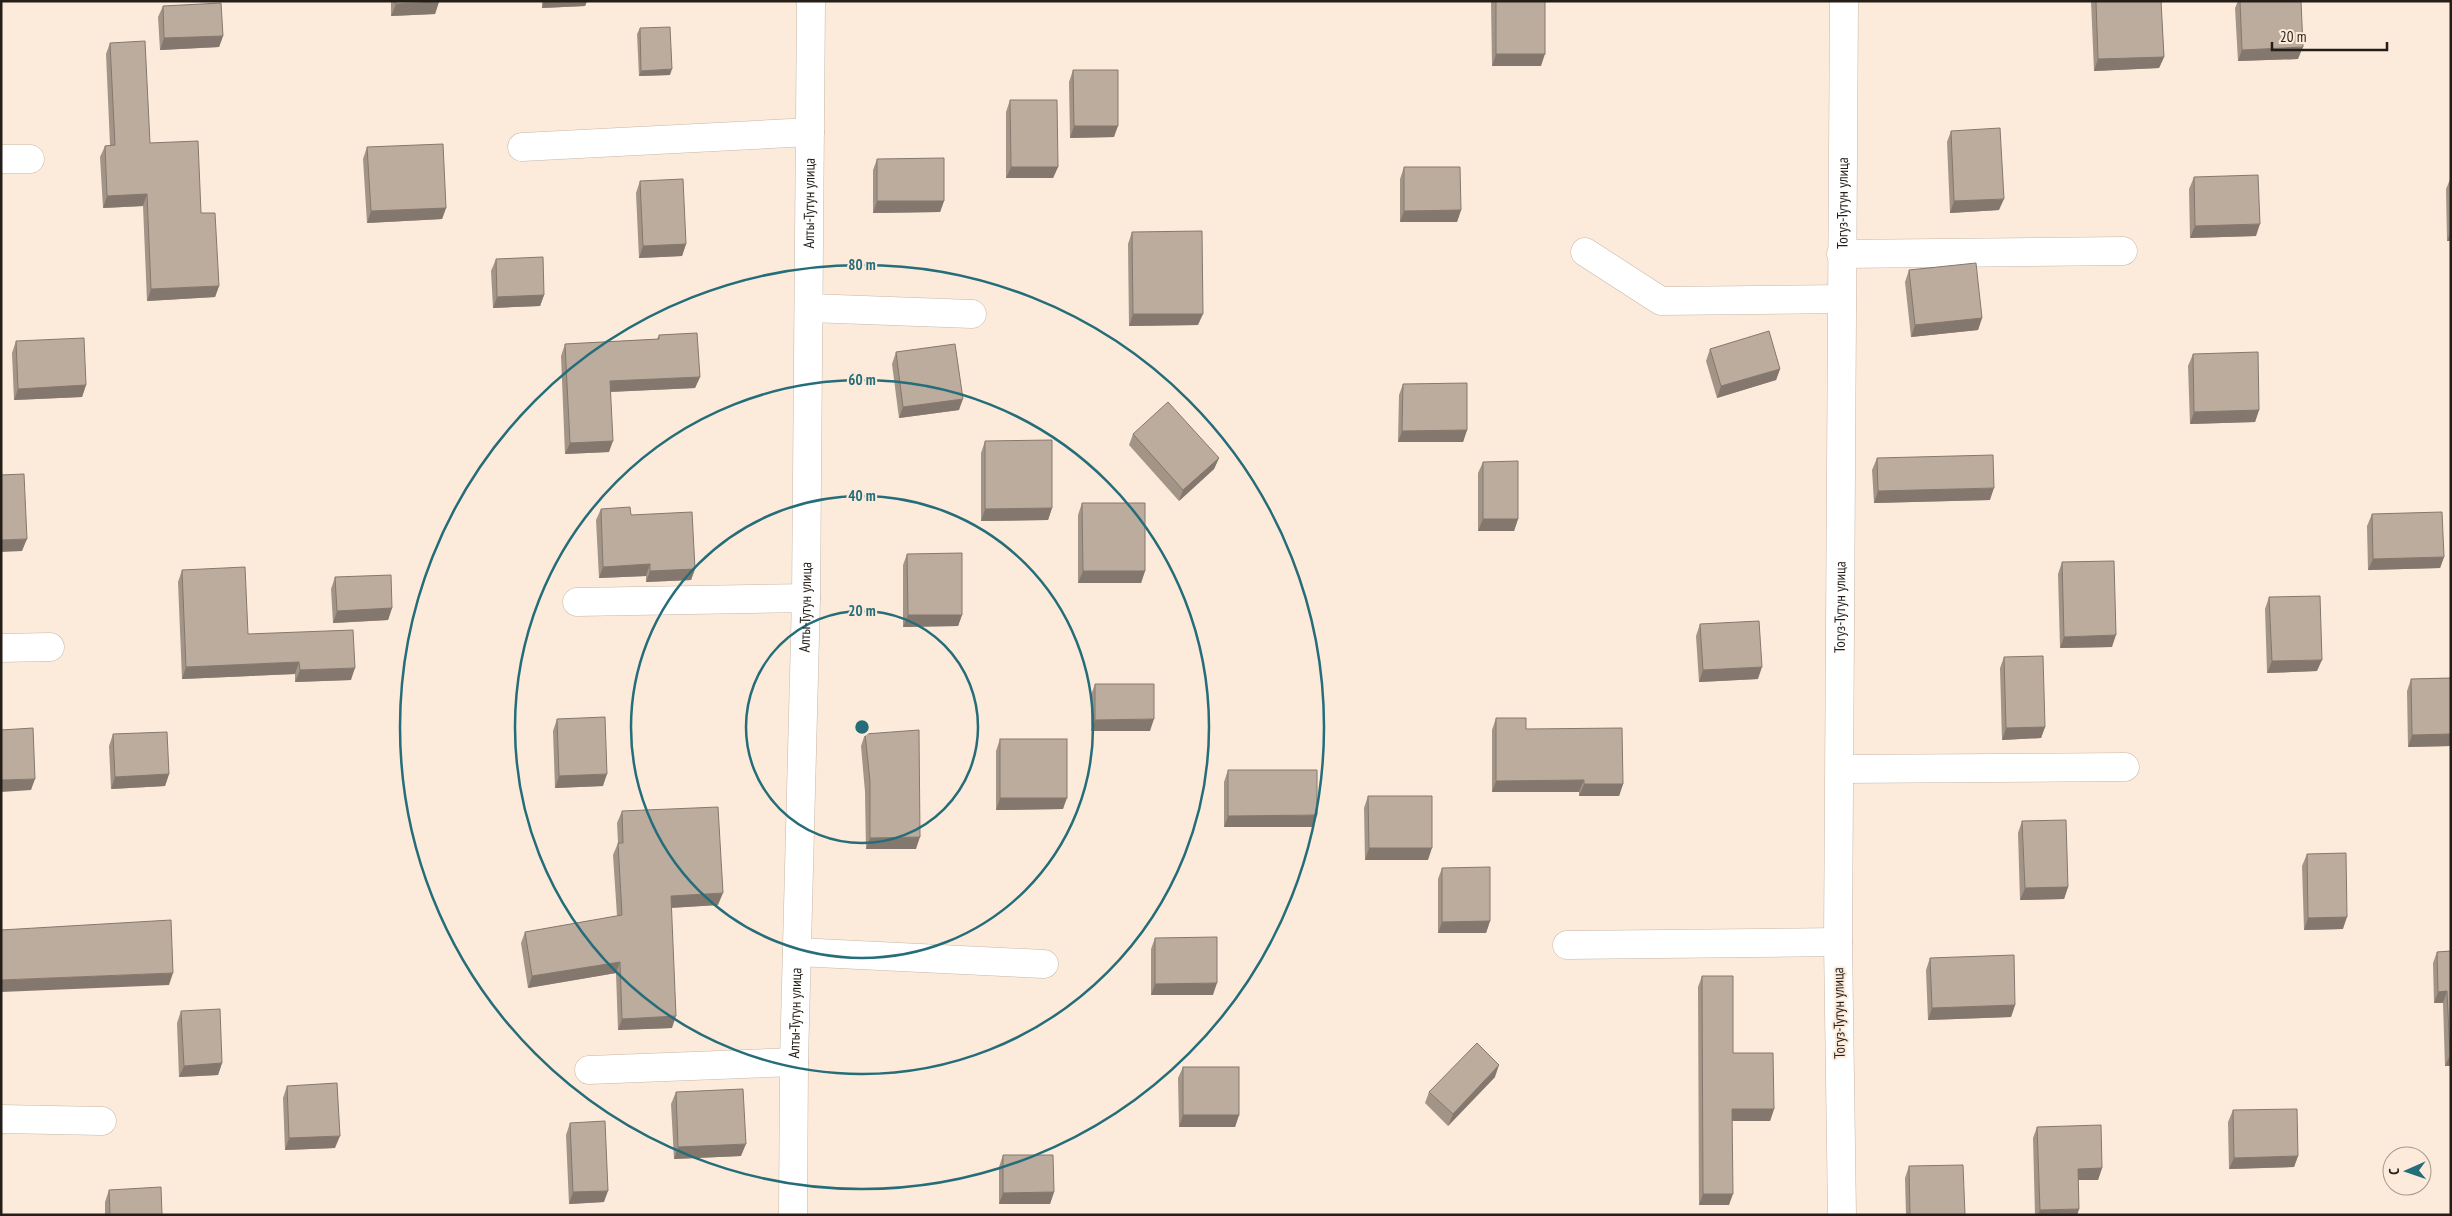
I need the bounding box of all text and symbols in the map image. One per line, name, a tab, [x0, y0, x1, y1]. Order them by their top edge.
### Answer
scale bar	[2272, 20, 2387, 52]
text: 20 m	[2280, 27, 2306, 46]
street label: Тогуз-Тутун улица	[1832, 157, 1852, 249]
street label: Алты-Тутун улица	[799, 158, 819, 249]
text: 80 m	[848, 255, 876, 274]
text: 60 m	[848, 370, 876, 389]
text: 40 m	[848, 486, 876, 505]
street label: Тогуз-Тутун улица	[1830, 561, 1849, 653]
street label: Алты-Тутун улица	[795, 562, 815, 653]
text: 20 m	[848, 601, 876, 620]
centre of rings	[853, 718, 871, 736]
street label: Алты-Тутун улица	[784, 967, 805, 1059]
street label: Тогуз-Тутун улица	[1828, 967, 1849, 1059]
north arrow	[2382, 1146, 2432, 1196]
text: С	[2385, 1167, 2403, 1175]

